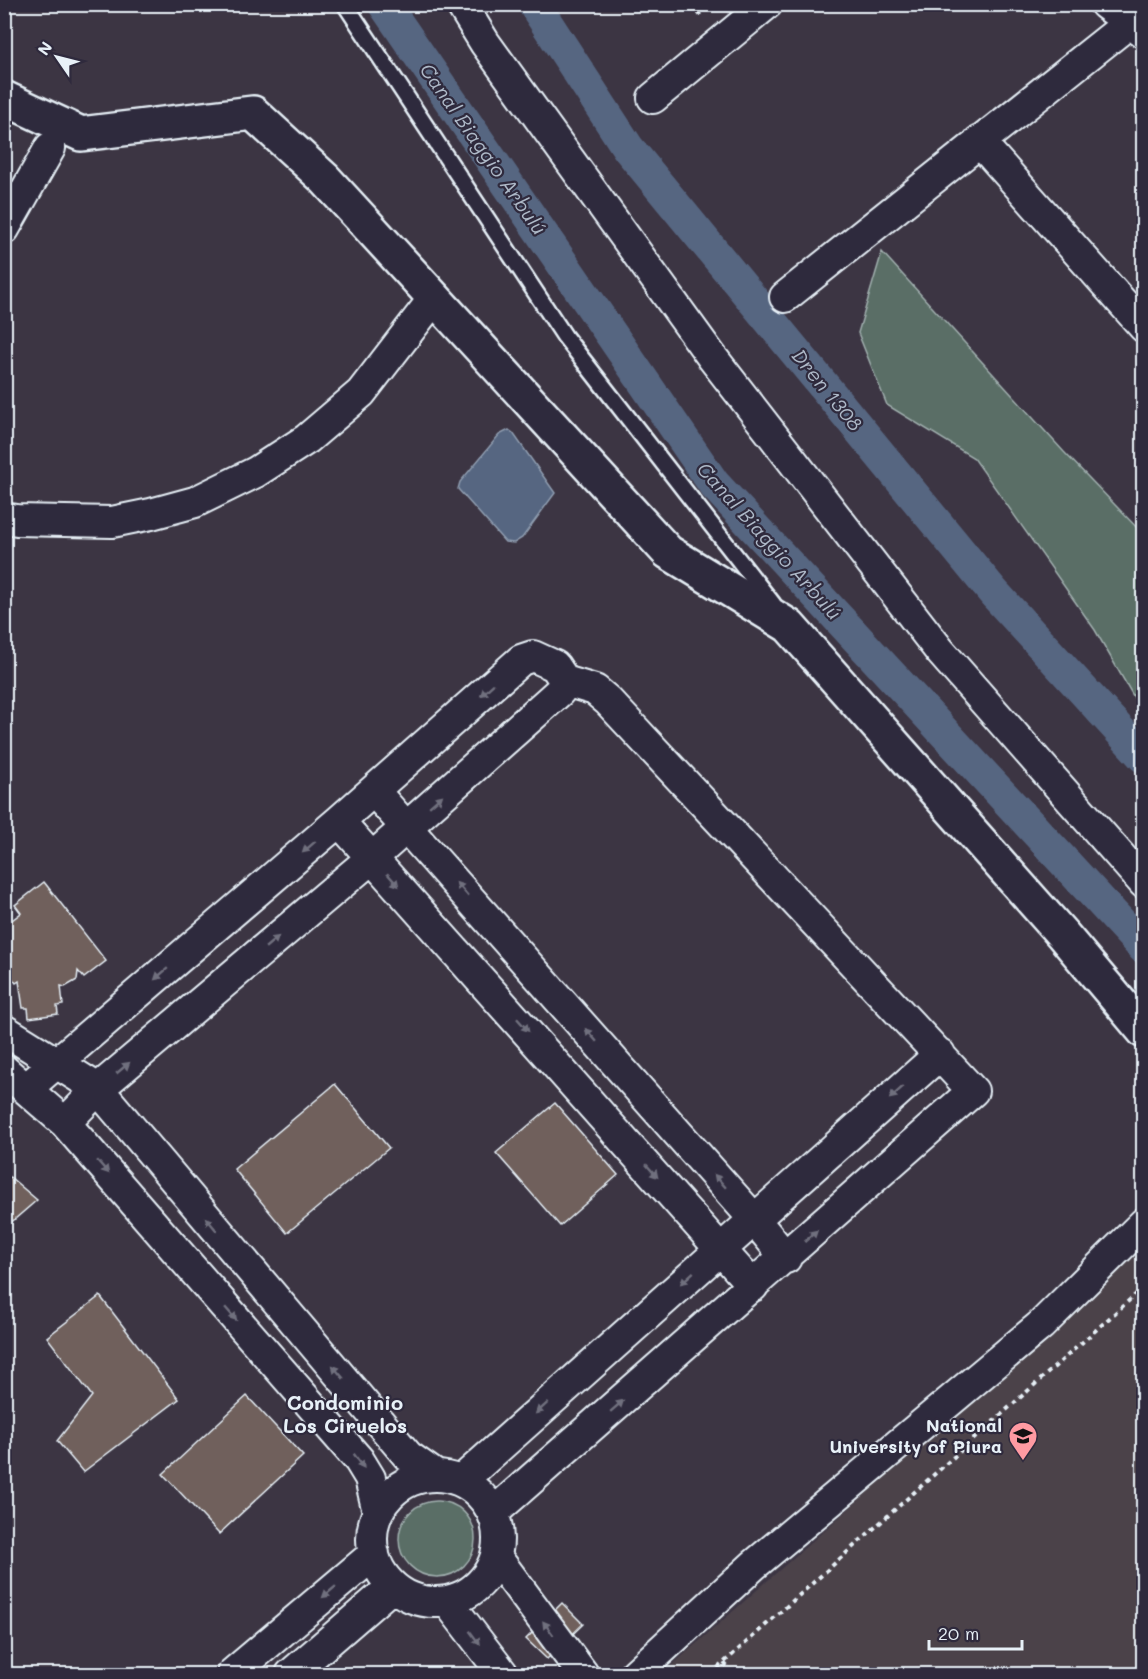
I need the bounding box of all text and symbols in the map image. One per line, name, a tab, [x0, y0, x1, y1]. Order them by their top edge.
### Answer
north arrow	[27, 27, 87, 87]
text: N	[32, 37, 56, 59]
water label: Canal Biaggio Arbulú	[415, 57, 553, 239]
water label: Dren 1308	[787, 343, 869, 436]
water label: Canal Biaggio Arbulú	[692, 456, 848, 625]
one-way arrow	[480, 683, 495, 696]
one-way arrow	[428, 795, 443, 808]
one-way arrow	[302, 840, 317, 853]
one-way arrow	[386, 872, 400, 887]
one-way arrow	[456, 882, 469, 897]
one-way arrow	[264, 936, 279, 949]
one-way arrow	[154, 967, 169, 980]
one-way arrow	[516, 1017, 529, 1033]
one-way arrow	[585, 1028, 598, 1043]
one-way arrow	[115, 1062, 130, 1075]
one-way arrow	[889, 1086, 904, 1099]
one-way arrow	[97, 1159, 110, 1175]
one-way arrow	[645, 1163, 658, 1178]
one-way arrow	[714, 1173, 727, 1189]
one-way arrow	[205, 1216, 218, 1232]
one-way arrow	[803, 1229, 818, 1243]
one-way arrow	[680, 1271, 695, 1285]
one-way arrow	[225, 1306, 238, 1322]
one-way arrow	[331, 1364, 344, 1380]
district label: Condominio Los Ciruelos	[283, 1389, 407, 1438]
one-way arrow	[609, 1399, 624, 1413]
one-way arrow	[535, 1401, 550, 1414]
place label: National University of Piura	[829, 1413, 1002, 1458]
school or university icon: National University of Piura	[1007, 1420, 1039, 1462]
one-way arrow	[353, 1453, 365, 1469]
one-way arrow	[322, 1585, 337, 1598]
scale bar	[929, 1613, 1022, 1651]
one-way arrow	[542, 1620, 554, 1636]
text: 20 m	[938, 1621, 979, 1645]
one-way arrow	[469, 1630, 481, 1645]

